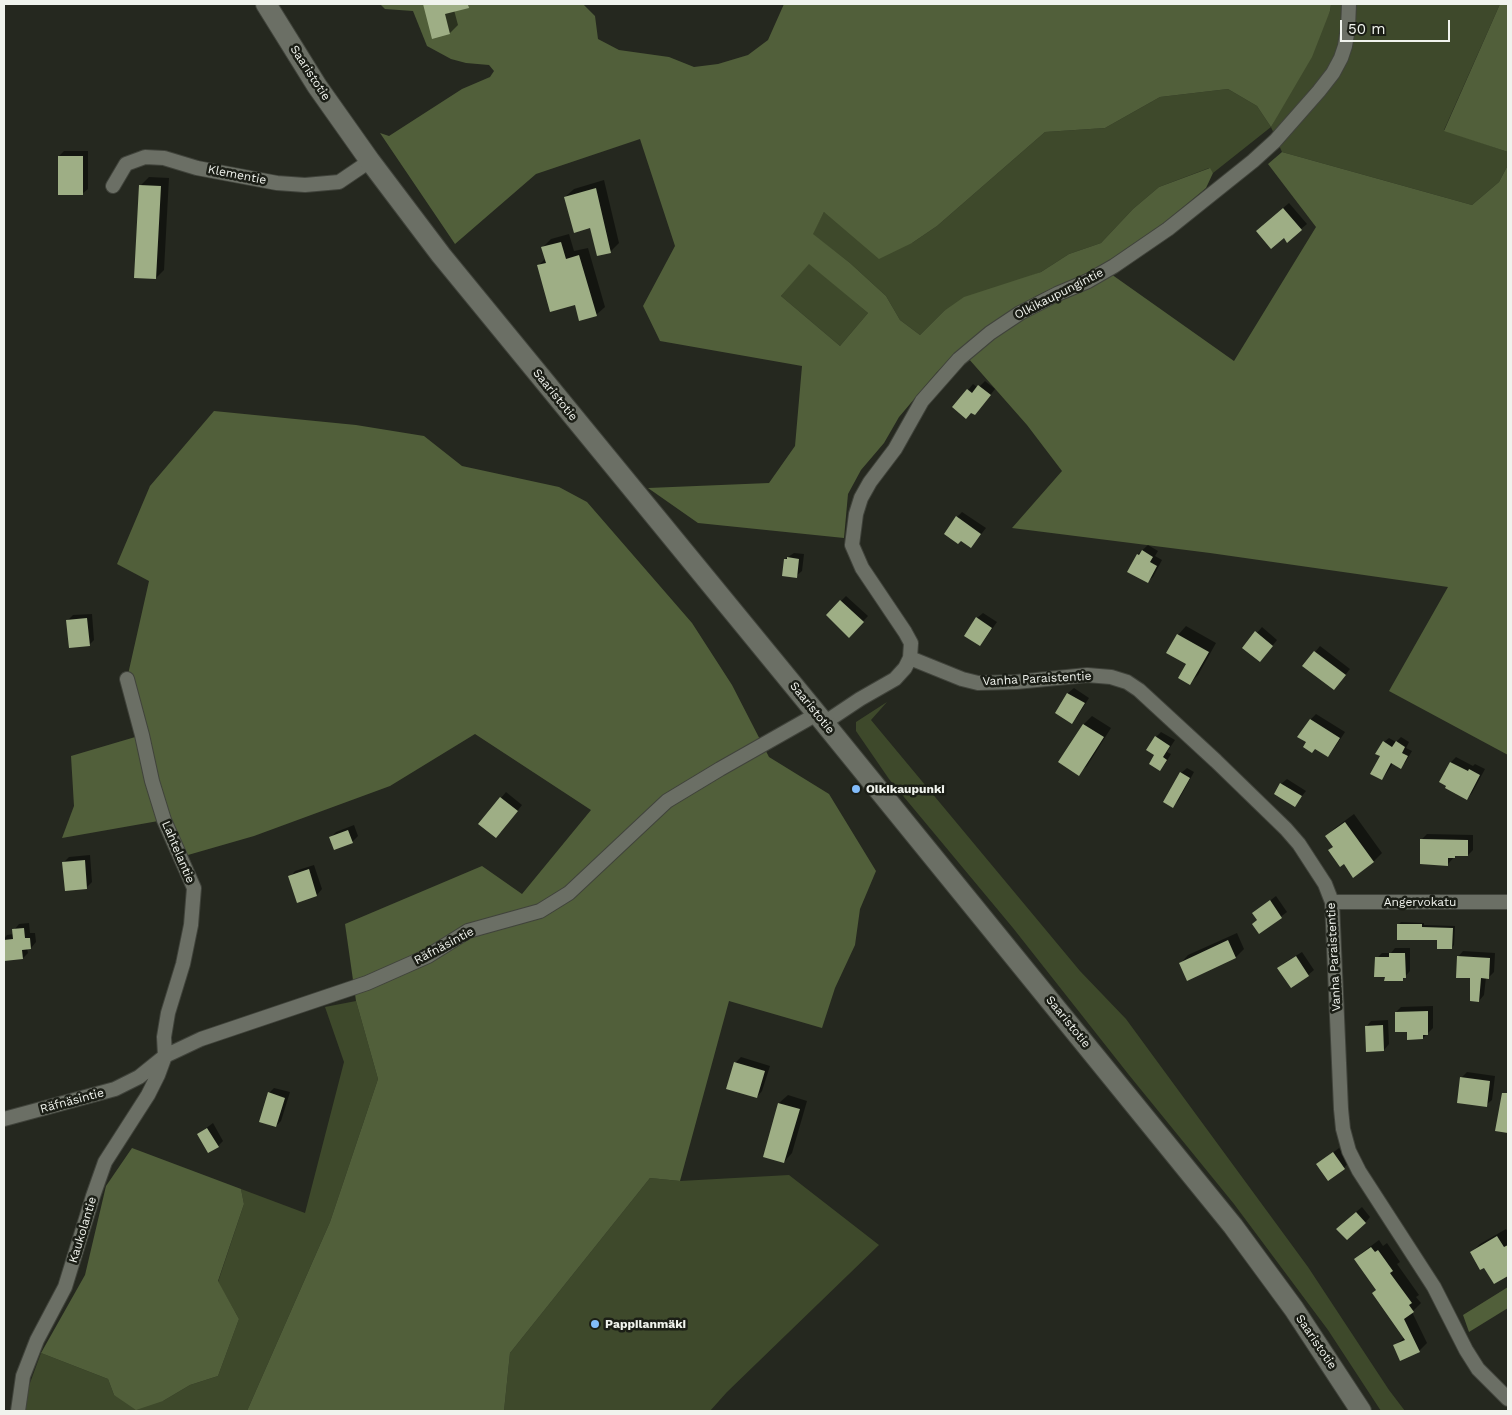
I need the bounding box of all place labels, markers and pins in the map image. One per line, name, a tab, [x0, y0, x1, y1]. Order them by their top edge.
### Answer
place label: Olkikaupunki	[866, 782, 945, 796]
marker: Olkikaupunki	[850, 783, 862, 795]
place label: Pappilanmäki	[605, 1317, 686, 1331]
marker: Pappilanmäki	[589, 1318, 601, 1330]

